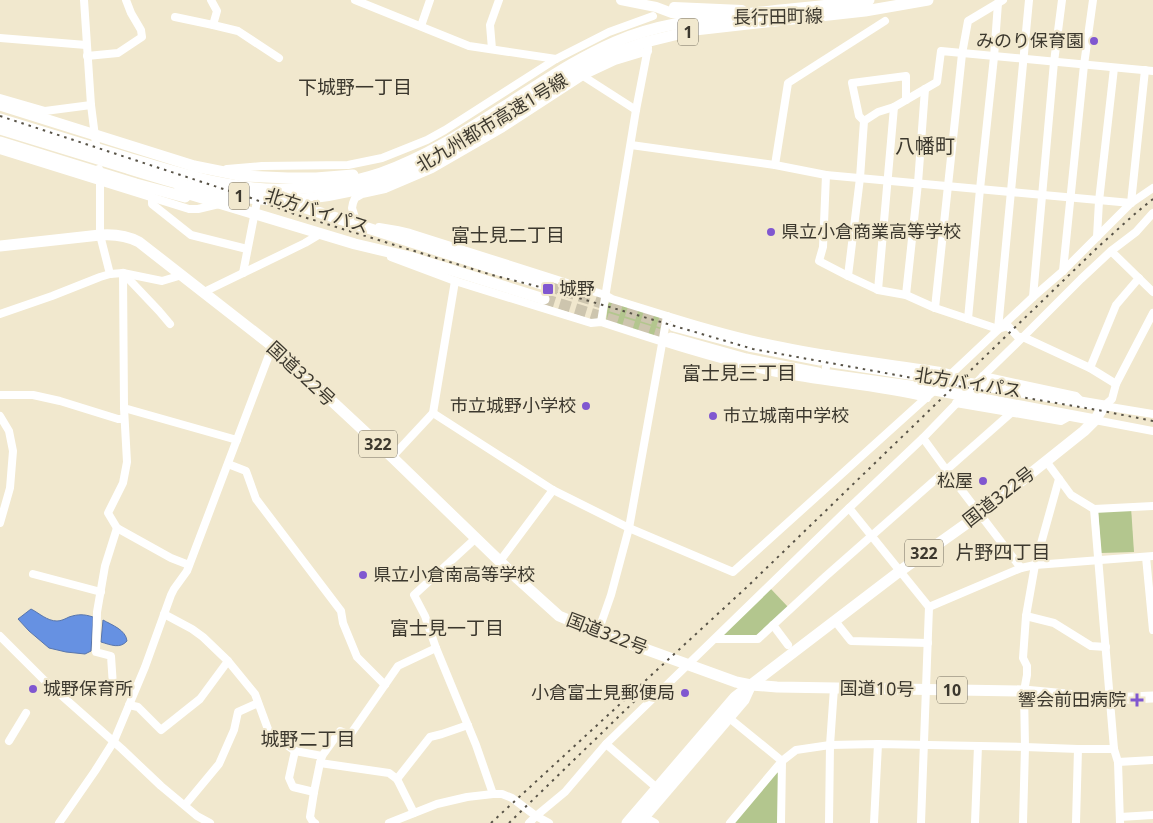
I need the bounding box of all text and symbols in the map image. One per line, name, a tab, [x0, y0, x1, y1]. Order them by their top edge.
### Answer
street label: 長行田町線	[733, 3, 823, 29]
road number: 1	[678, 18, 698, 46]
place label: みのり保育園	[976, 28, 1084, 52]
marker: みのり保育園	[1088, 35, 1100, 47]
street label: 北九州都市高速1号線	[411, 67, 572, 177]
district label: 下城野一丁目	[298, 74, 412, 100]
district label: 八幡町	[895, 132, 955, 159]
road number: 1	[229, 182, 249, 210]
street label: 北方バイパス	[262, 182, 372, 238]
place label: 県立小倉商業高等学校	[781, 219, 961, 243]
district label: 富士見二丁目	[451, 222, 565, 248]
marker: 県立小倉商業高等学校	[765, 226, 777, 238]
place label: 城野	[559, 276, 595, 300]
marker: 城野	[541, 282, 555, 296]
street label: 国道322号	[262, 336, 341, 411]
district label: 富士見三丁目	[682, 360, 796, 386]
street label: 北方バイパス	[913, 362, 1023, 402]
place label: 市立城野小学校	[450, 393, 576, 417]
marker: 市立城野小学校	[580, 400, 592, 412]
place label: 市立城南中学校	[723, 403, 849, 427]
marker: 市立城南中学校	[707, 410, 719, 422]
road number: 322	[359, 430, 397, 458]
street label: 国道322号	[958, 461, 1039, 532]
place label: 松屋	[937, 468, 973, 492]
marker: 松屋	[977, 475, 989, 487]
district label: 片野四丁目	[955, 539, 1051, 565]
road number: 322	[905, 540, 943, 566]
place label: 県立小倉南高等学校	[373, 562, 535, 586]
marker: 県立小倉南高等学校	[357, 569, 369, 581]
street label: 国道322号	[563, 607, 651, 659]
district label: 富士見一丁目	[390, 615, 504, 641]
street label: 国道10号	[840, 675, 915, 701]
place label: 城野保育所	[43, 676, 133, 700]
road number: 10	[937, 676, 967, 704]
place label: 小倉富士見郵便局	[531, 680, 675, 704]
marker: 城野保育所	[27, 683, 39, 695]
marker: 小倉富士見郵便局	[679, 687, 691, 699]
place label: 響会前田病院	[1018, 687, 1126, 711]
marker: 響会前田病院	[1130, 693, 1144, 707]
district label: 城野二丁目	[260, 726, 356, 752]

